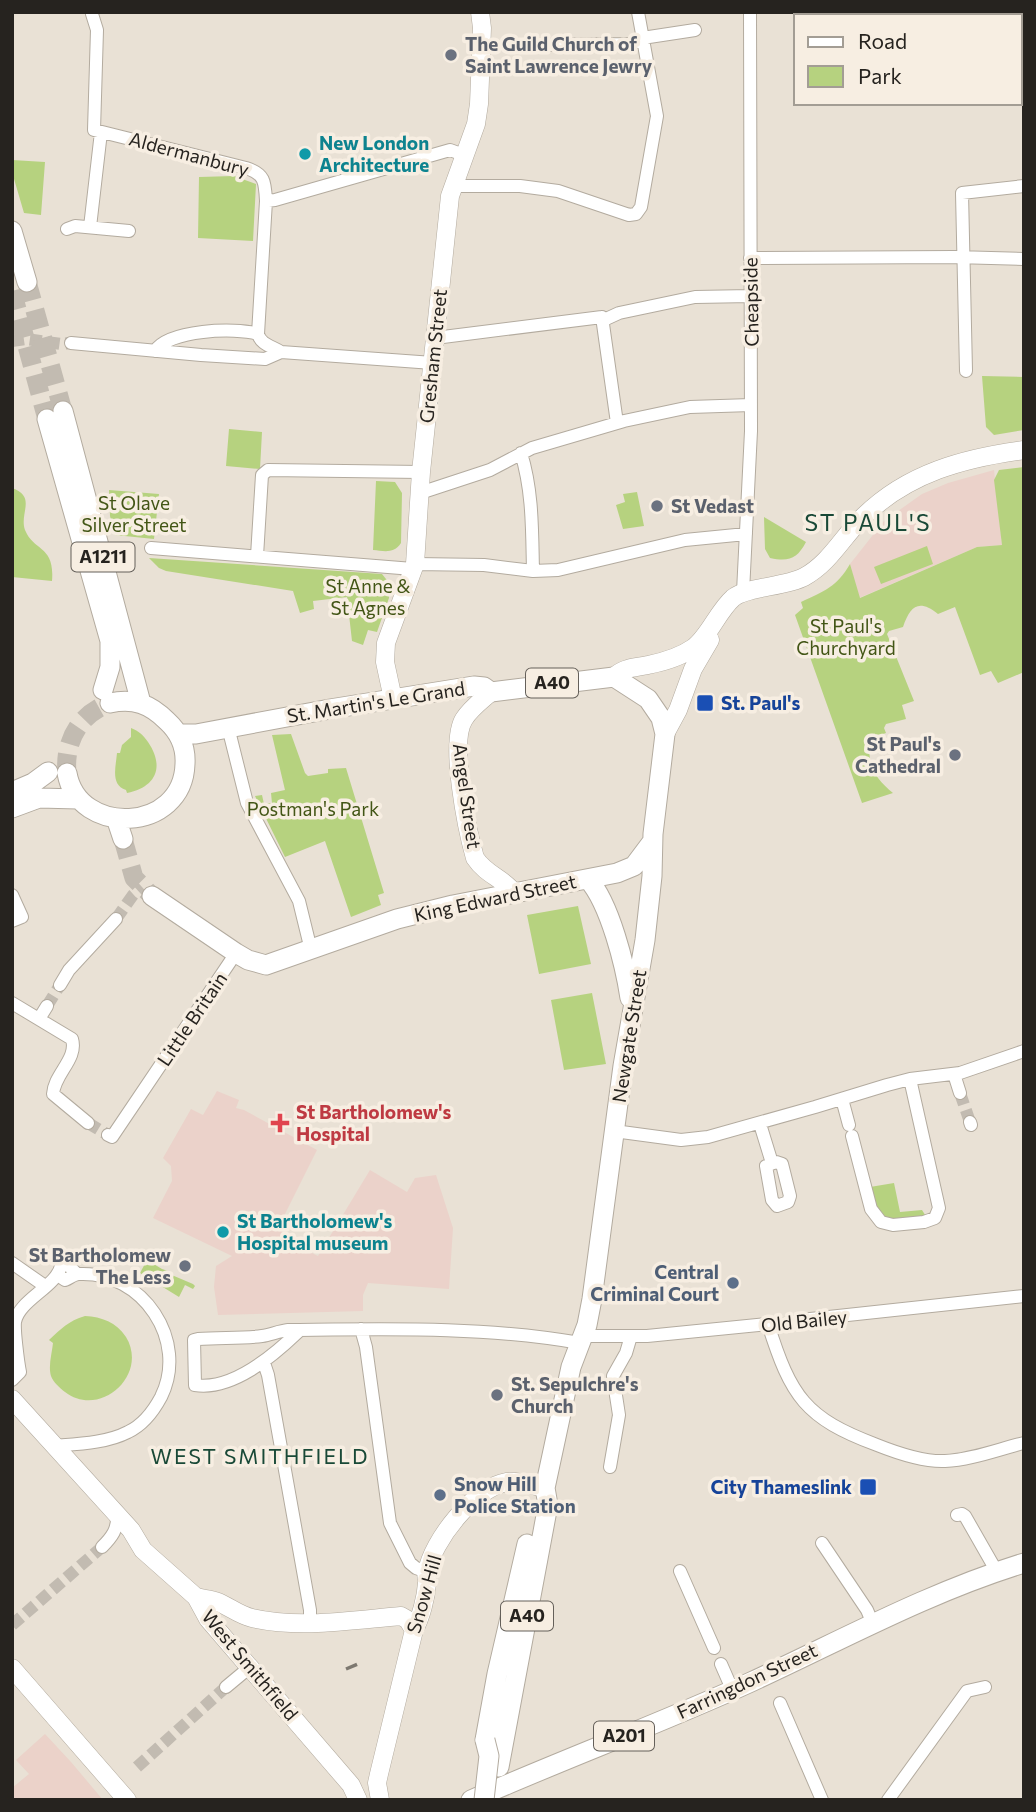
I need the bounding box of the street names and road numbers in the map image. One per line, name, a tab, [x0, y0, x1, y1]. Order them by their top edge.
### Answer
street label: Aldermanbury	[127, 126, 252, 181]
street label: Cheapside	[738, 257, 763, 347]
street label: Gresham Street	[414, 288, 451, 424]
road number: A1211	[72, 542, 134, 572]
road number: A40	[526, 668, 578, 698]
street label: St. Martin's Le Grand	[285, 676, 466, 727]
street label: Angel Street	[449, 742, 486, 850]
street label: King Edward Street	[412, 869, 578, 926]
street label: Little Britain	[152, 967, 231, 1070]
street label: Newgate Street	[607, 968, 650, 1104]
street label: Old Bailey	[760, 1305, 848, 1336]
street label: Snow Hill	[401, 1552, 446, 1636]
road number: A40	[501, 1602, 553, 1630]
street label: West Smithfield	[197, 1605, 303, 1725]
street label: Farringdon Street	[673, 1638, 821, 1723]
road number: A201	[594, 1722, 654, 1750]

